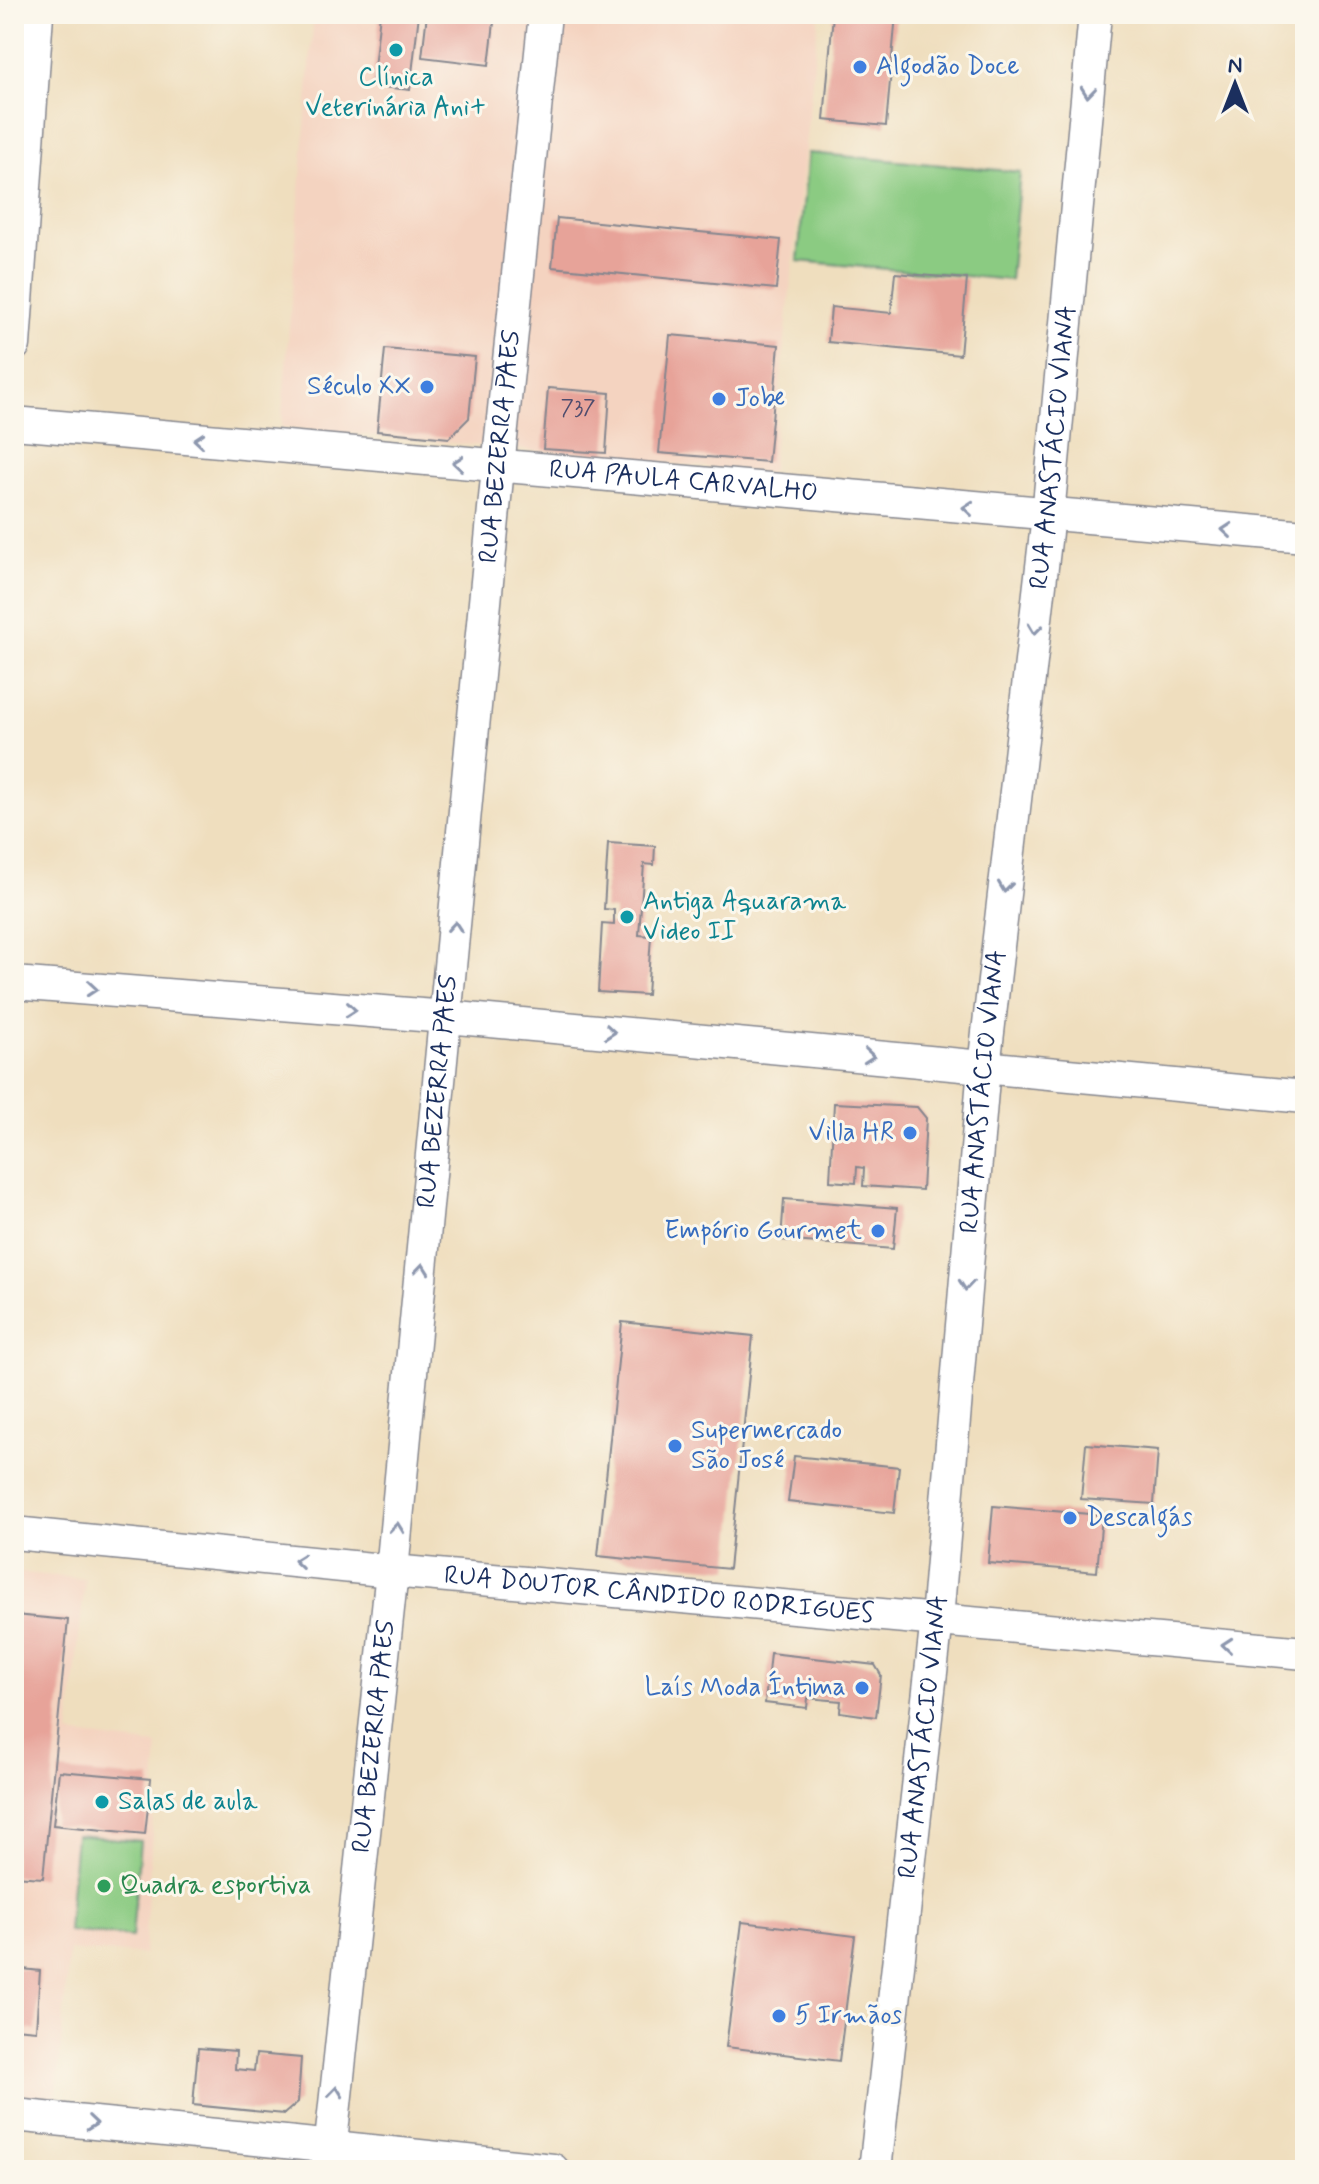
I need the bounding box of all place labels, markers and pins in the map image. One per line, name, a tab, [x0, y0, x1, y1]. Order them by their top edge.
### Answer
marker: Clínica Veterinária Ani+	[387, 41, 405, 59]
place label: Algodão Doce	[876, 50, 1020, 87]
marker: Algodão Doce	[851, 58, 869, 76]
place label: Clínica Veterinária Ani+	[305, 61, 487, 125]
place label: Século XX	[307, 370, 411, 404]
marker: Século XX	[418, 378, 436, 396]
place label: Jobe	[735, 382, 785, 416]
marker: Jobe	[710, 390, 728, 408]
place label: Antiga Aquarama Video II	[643, 885, 846, 949]
marker: Antiga Aquarama Video II	[618, 908, 636, 926]
place label: Villa HR	[808, 1116, 894, 1150]
marker: Villa HR	[901, 1124, 919, 1142]
place label: Empório Gourmet	[664, 1214, 862, 1248]
marker: Empório Gourmet	[869, 1222, 887, 1240]
place label: Supermercado São José	[691, 1414, 842, 1478]
marker: Supermercado São José	[666, 1437, 684, 1455]
place label: Descalgás	[1086, 1501, 1192, 1538]
marker: Descalgás	[1061, 1509, 1079, 1527]
place label: Laís Moda Íntima	[645, 1670, 846, 1705]
marker: Laís Moda Íntima	[853, 1679, 871, 1697]
place label: Salas de aula	[118, 1785, 258, 1819]
marker: Salas de aula	[93, 1793, 111, 1811]
place label: Quadra esportiva	[120, 1869, 311, 1903]
marker: Quadra esportiva	[95, 1877, 113, 1895]
place label: 5 Irmãos	[795, 1999, 902, 2033]
marker: 5 Irmãos	[770, 2007, 788, 2025]

